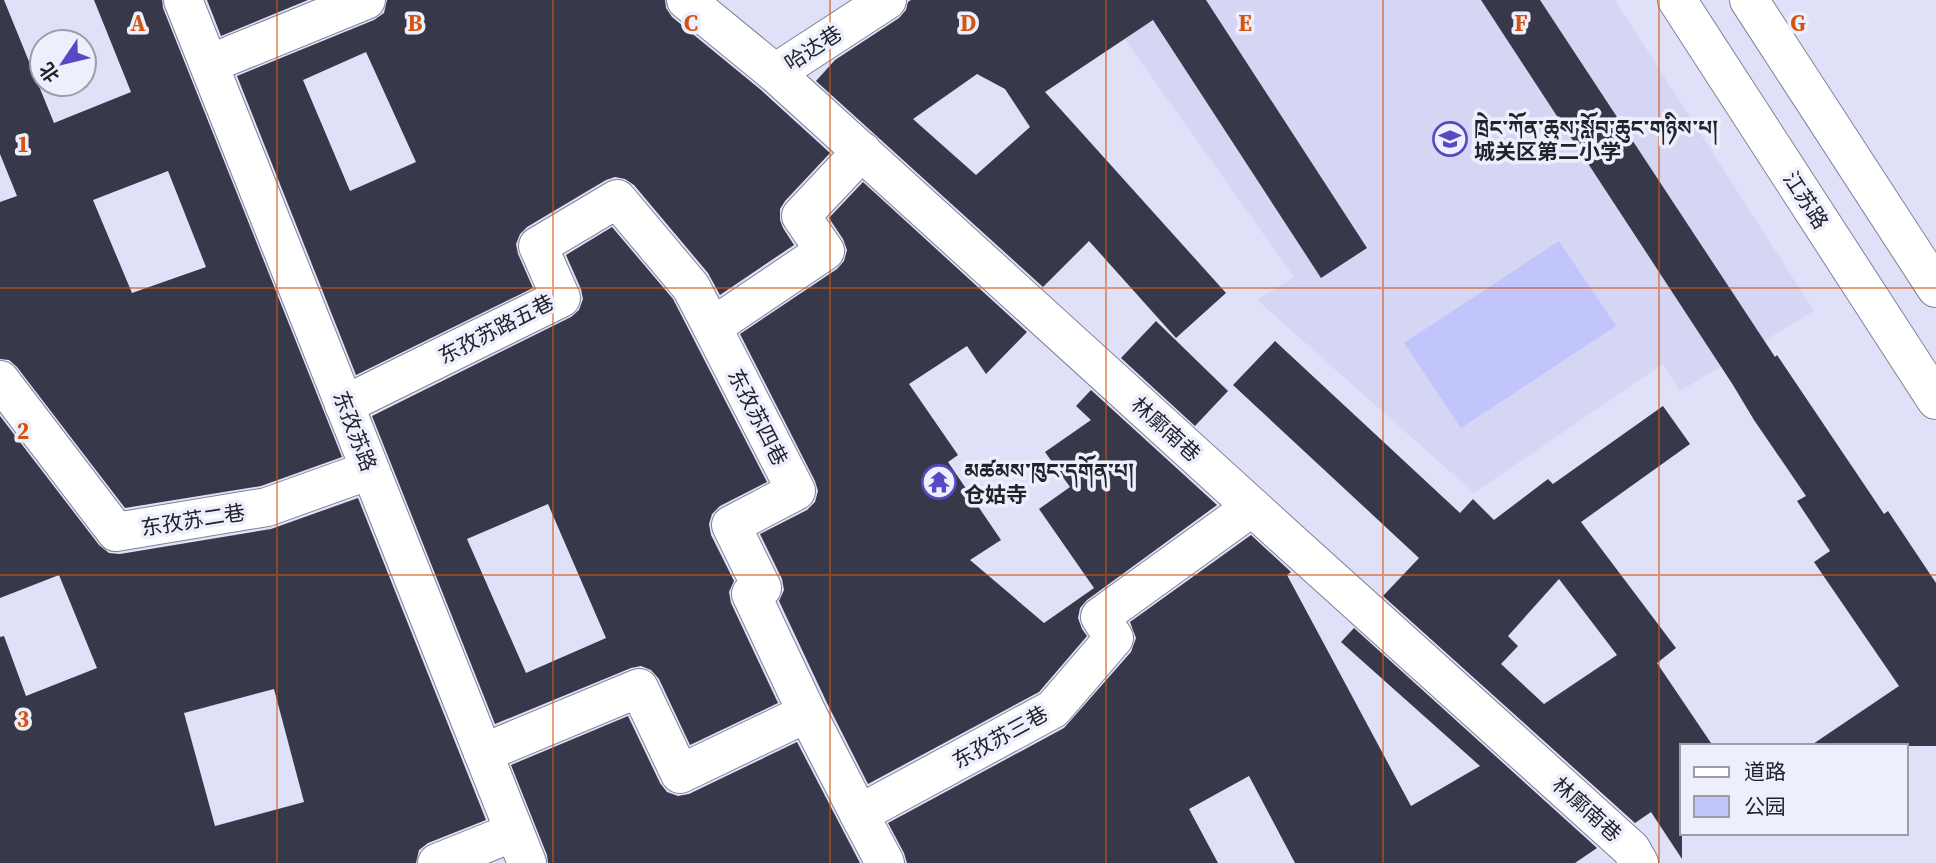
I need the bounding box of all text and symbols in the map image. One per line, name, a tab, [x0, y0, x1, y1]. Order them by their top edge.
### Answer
text: A	[130, 7, 146, 39]
text: B	[408, 7, 423, 39]
text: C	[684, 7, 698, 39]
text: D	[960, 7, 976, 39]
text: E	[1238, 7, 1252, 39]
text: F	[1514, 7, 1528, 39]
text: G	[1790, 7, 1806, 39]
street label: 哈达巷	[779, 19, 847, 77]
north arrow	[28, 28, 98, 98]
text: 北	[33, 58, 65, 88]
place label: ཁྲེང་ཀོན་ཆུས་སློབ་ཆུང་གཉིས་པ། 城关区第二小学	[1474, 111, 1719, 166]
school or university icon: ཁྲེང་ཀོན་ཆུས་སློབ་ཆུང་གཉིས་པ། 城关区第二小学	[1431, 120, 1469, 158]
text: 1	[17, 128, 29, 160]
street label: 江苏路	[1777, 166, 1835, 234]
street label: 东孜苏路五巷	[433, 287, 559, 371]
street label: 东孜苏四巷	[721, 364, 795, 470]
street label: 东孜苏路	[326, 387, 384, 475]
street label: 林廓南巷	[1125, 390, 1207, 468]
text: 2	[17, 415, 29, 447]
place label: མཚམས་ཁུང་དགོན་པ། 仓姑寺	[964, 454, 1134, 509]
temple icon: མཚམས་ཁུང་དགོན་པ། 仓姑寺	[920, 463, 958, 501]
street label: 东孜苏二巷	[139, 497, 247, 543]
street label: 东孜苏三巷	[947, 699, 1053, 775]
text: 3	[17, 703, 29, 735]
legend	[1680, 744, 1908, 835]
text: 道路	[1744, 757, 1786, 786]
street label: 林廓南巷	[1546, 770, 1628, 848]
text: 公园	[1744, 792, 1786, 821]

